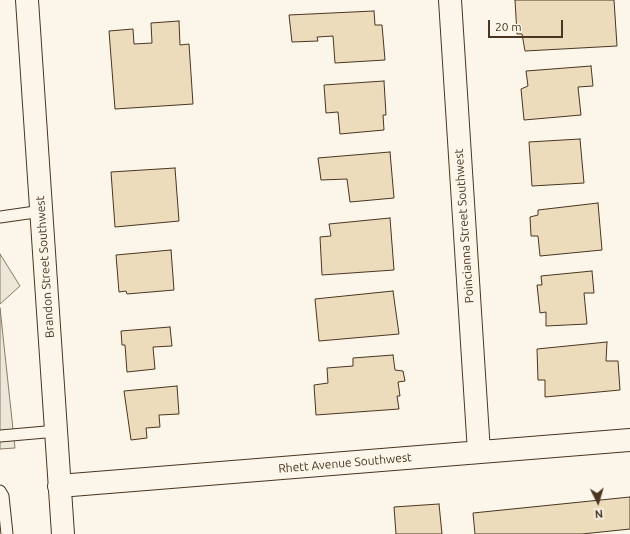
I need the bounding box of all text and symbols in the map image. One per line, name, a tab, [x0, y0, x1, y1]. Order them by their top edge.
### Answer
scale bar	[490, 12, 565, 38]
text: 20 m	[495, 20, 522, 33]
street label: Poincianna Street Southwest	[451, 148, 477, 304]
street label: Brandon Street Southwest	[33, 195, 57, 339]
street label: Rhett Avenue Southwest	[278, 450, 412, 476]
north arrow	[578, 482, 618, 522]
text: N	[594, 508, 604, 520]

